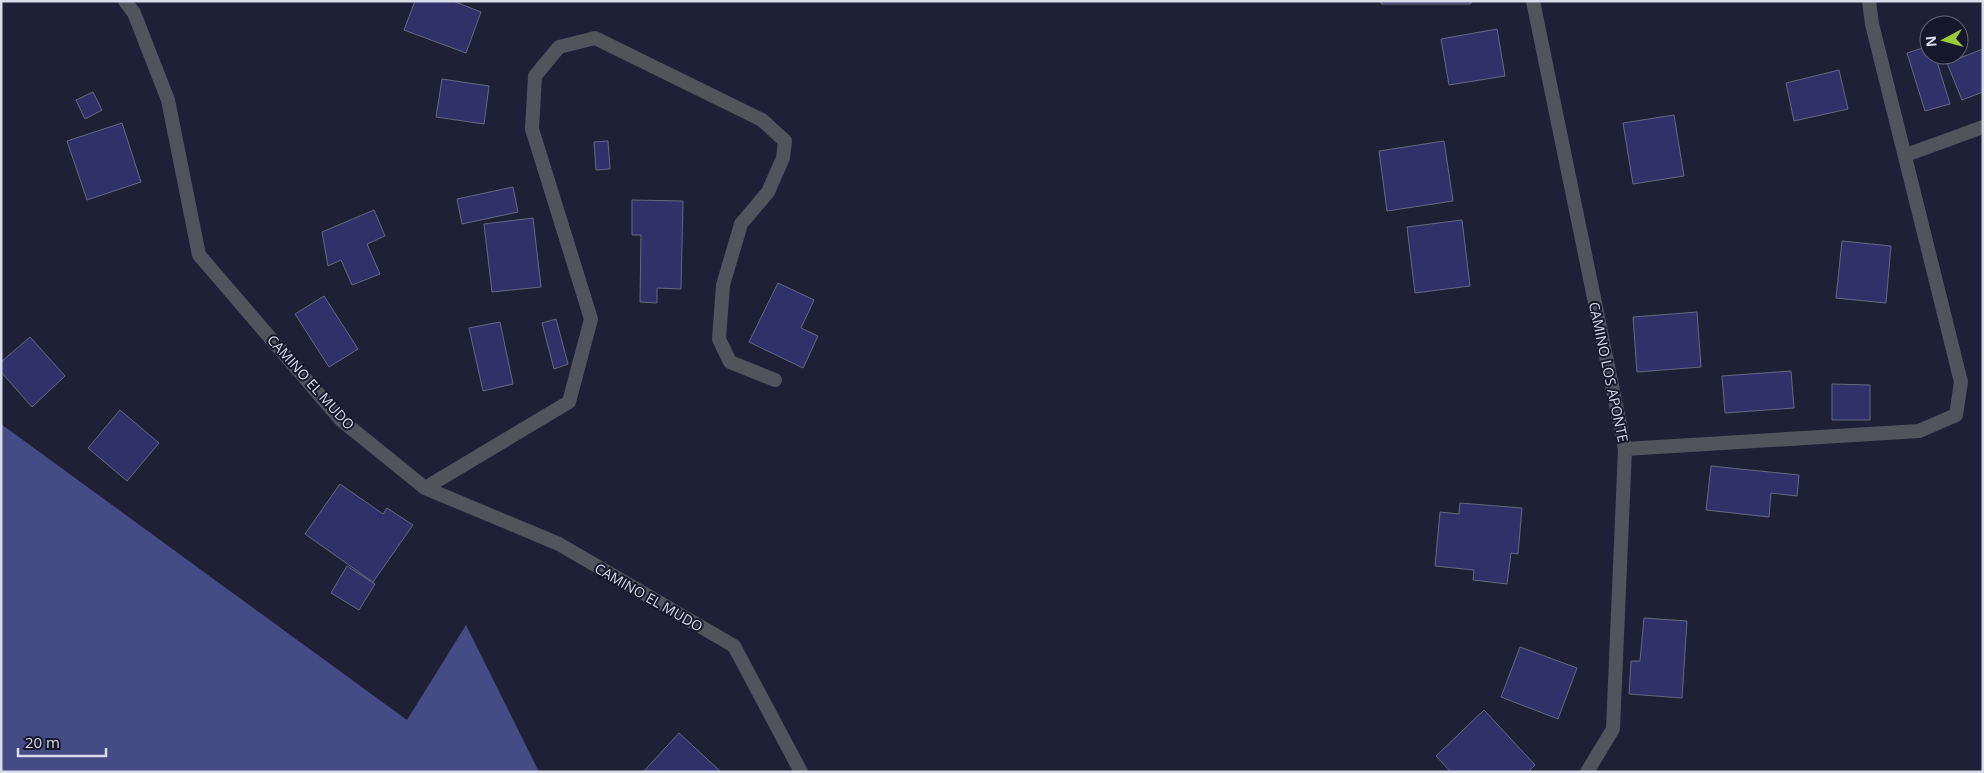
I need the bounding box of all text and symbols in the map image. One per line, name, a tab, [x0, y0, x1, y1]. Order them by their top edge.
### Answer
north arrow	[1919, 15, 1969, 65]
text: N	[1921, 35, 1941, 48]
street label: CAMINO LOS APONTE	[1585, 300, 1633, 444]
street label: CAMINO EL MUDO	[263, 330, 359, 434]
street label: CAMINO EL MUDO	[592, 558, 707, 636]
scale bar	[18, 726, 105, 758]
text: 20 m	[25, 732, 60, 752]

